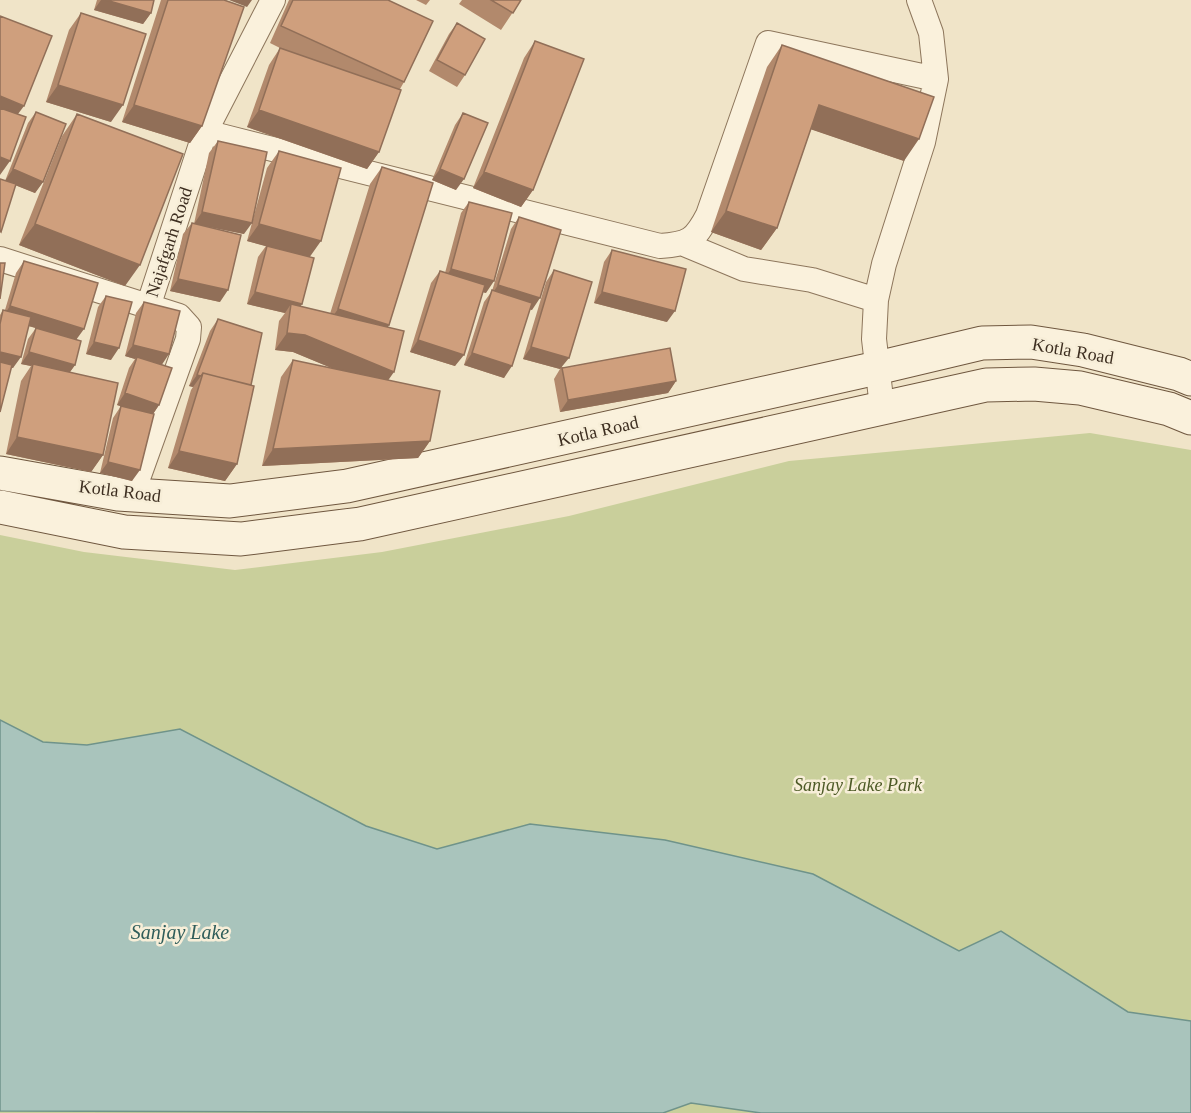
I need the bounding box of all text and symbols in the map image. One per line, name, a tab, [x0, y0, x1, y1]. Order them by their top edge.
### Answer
street label: Najafgarh Road	[142, 184, 196, 300]
street label: Kotla Road	[1031, 334, 1115, 368]
street label: Kotla Road	[556, 412, 640, 450]
street label: Kotla Road	[78, 476, 162, 506]
park label: Sanjay Lake Park	[794, 775, 923, 795]
water label: Sanjay Lake	[131, 921, 229, 944]

